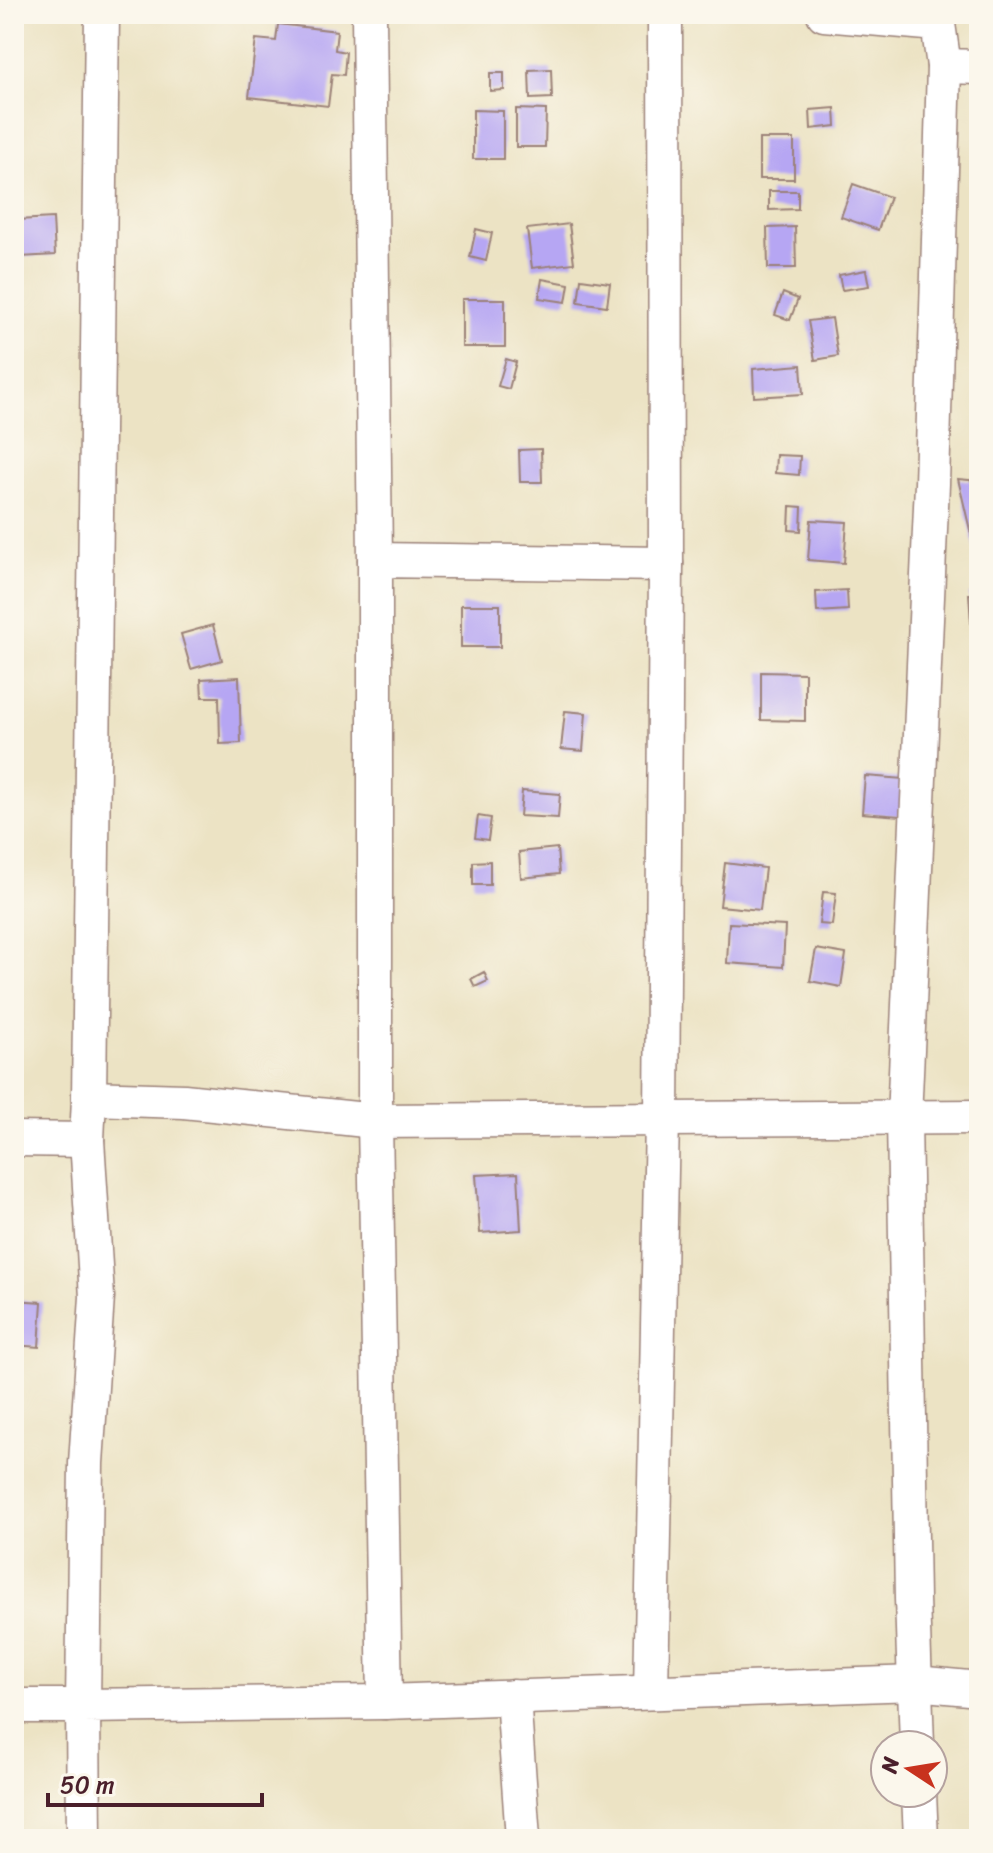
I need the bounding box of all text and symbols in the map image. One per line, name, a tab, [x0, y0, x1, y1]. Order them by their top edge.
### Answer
north arrow	[869, 1729, 949, 1809]
text: N	[869, 1753, 911, 1777]
scale bar	[48, 1757, 262, 1807]
text: 50 m	[60, 1764, 115, 1806]

